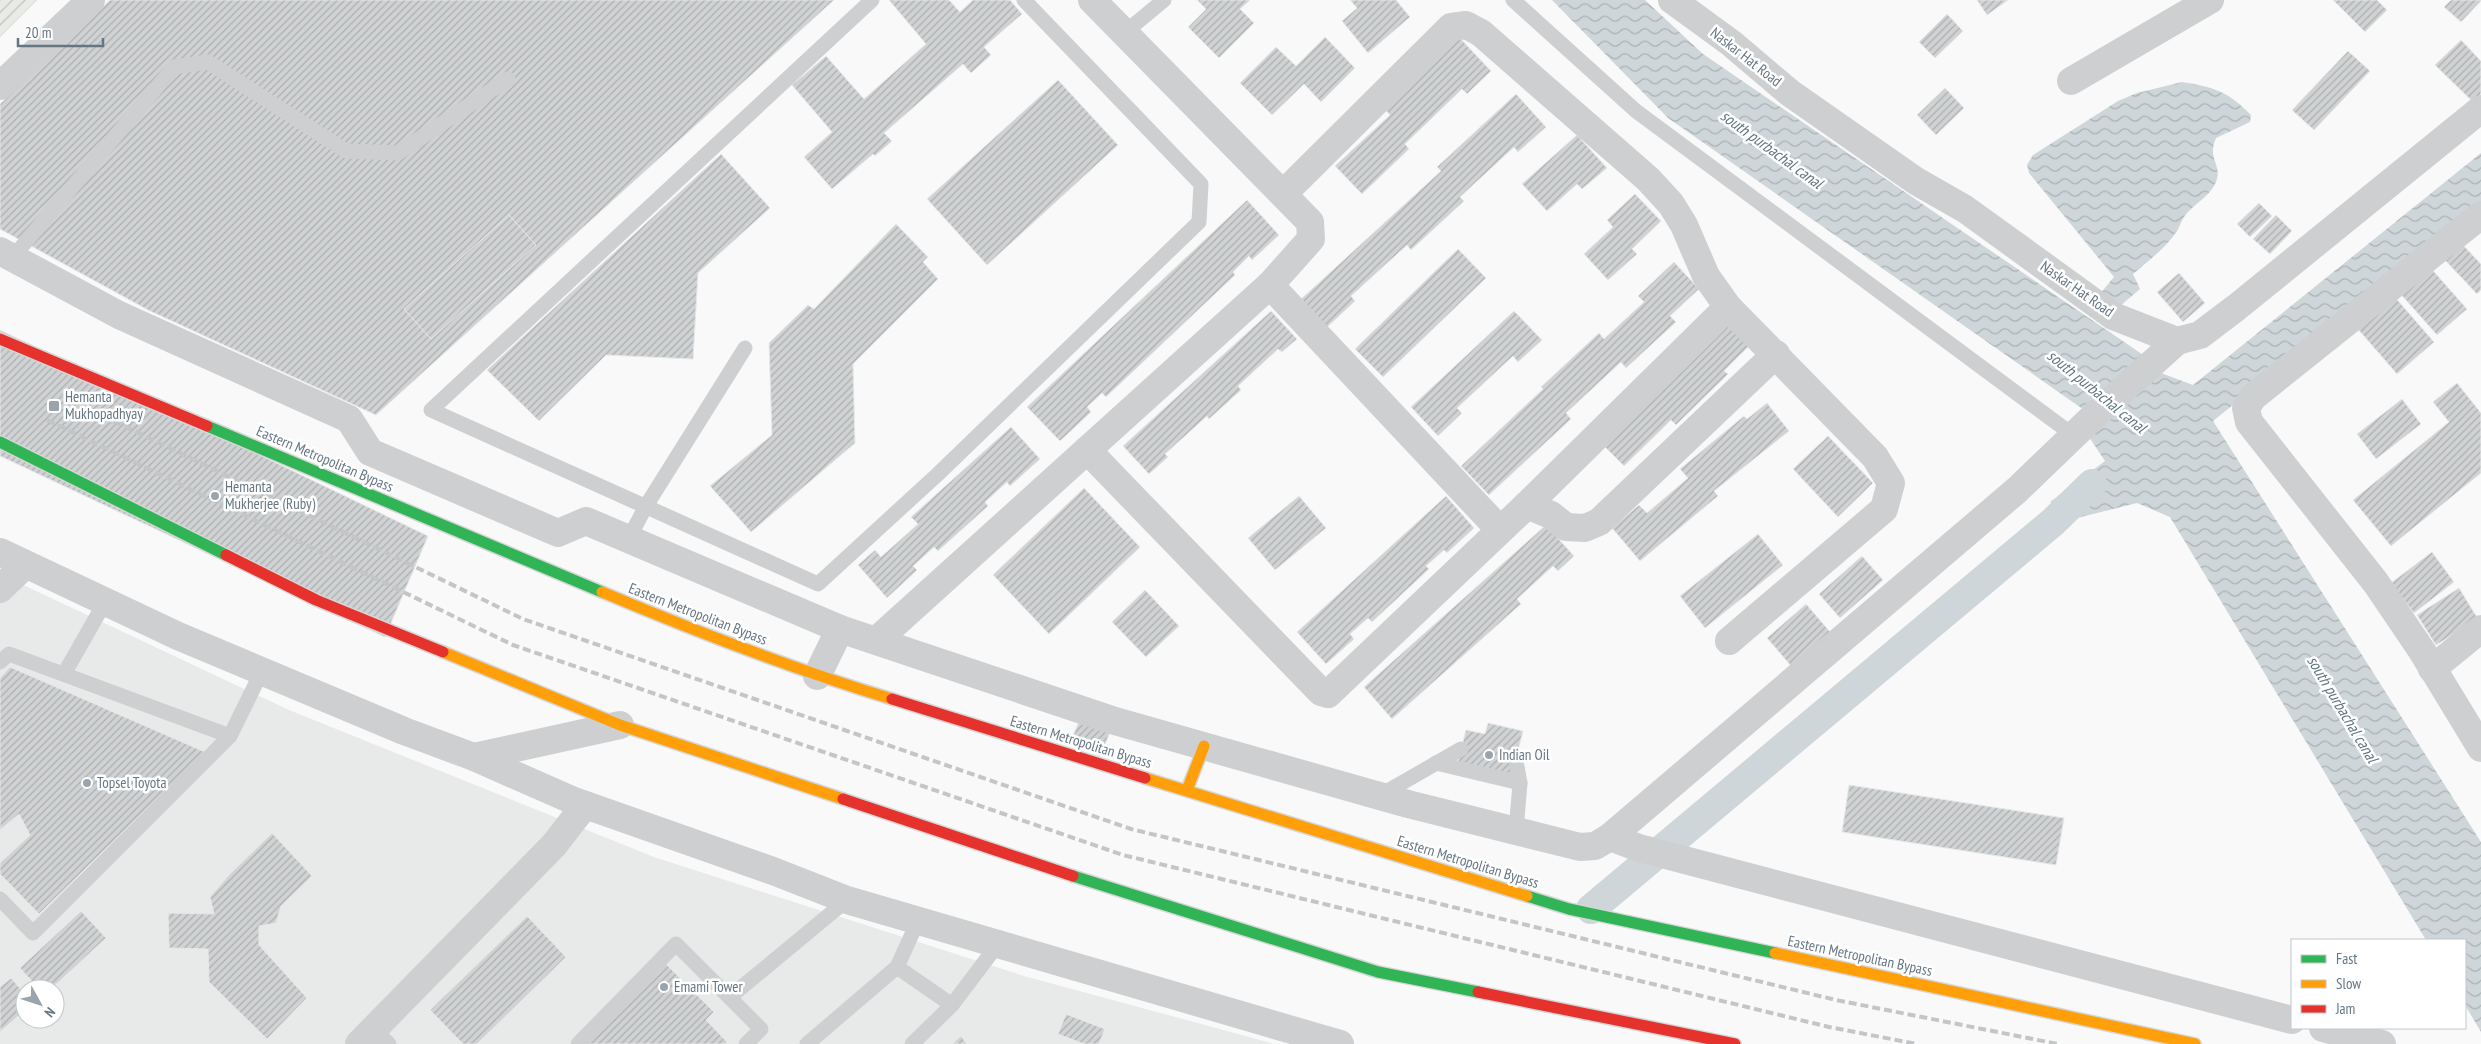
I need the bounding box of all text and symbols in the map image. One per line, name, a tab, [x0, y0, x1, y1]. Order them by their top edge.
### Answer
scale bar	[18, 15, 102, 47]
text: 20 m	[25, 23, 51, 42]
street label: Naskar Hat Road	[1707, 23, 1786, 90]
water label: south purbachal canal	[1717, 105, 1828, 193]
street label: Naskar Hat Road	[2037, 256, 2118, 321]
water label: south purbachal canal	[2044, 345, 2151, 438]
place label: Hemanta Mukhopadhyay	[65, 387, 143, 423]
marker: Hemanta Mukhopadhyay	[47, 399, 61, 413]
street label: Eastern Metropolitan Bypass	[254, 421, 397, 496]
place label: Hemanta Mukherjee (Ruby)	[225, 477, 316, 513]
marker: Hemanta Mukherjee (Ruby)	[209, 490, 221, 502]
street label: Eastern Metropolitan Bypass	[626, 578, 770, 649]
water label: south purbachal canal	[2303, 652, 2383, 767]
street label: Eastern Metropolitan Bypass	[1008, 711, 1154, 772]
place label: Indian Oil	[1499, 745, 1550, 764]
marker: Indian Oil	[1483, 749, 1495, 761]
place label: Topsel Toyota	[97, 773, 166, 792]
marker: Topsel Toyota	[81, 777, 93, 789]
street label: Eastern Metropolitan Bypass	[1395, 831, 1541, 892]
street label: Eastern Metropolitan Bypass	[1786, 931, 1934, 980]
legend	[2291, 939, 2466, 1029]
text: Fast	[2336, 949, 2357, 968]
text: Slow	[2336, 974, 2361, 993]
place label: Emami Tower	[674, 977, 743, 996]
north arrow	[15, 979, 65, 1029]
marker: Emami Tower	[658, 981, 670, 993]
text: Jam	[2335, 999, 2355, 1018]
text: N	[41, 1004, 59, 1021]

